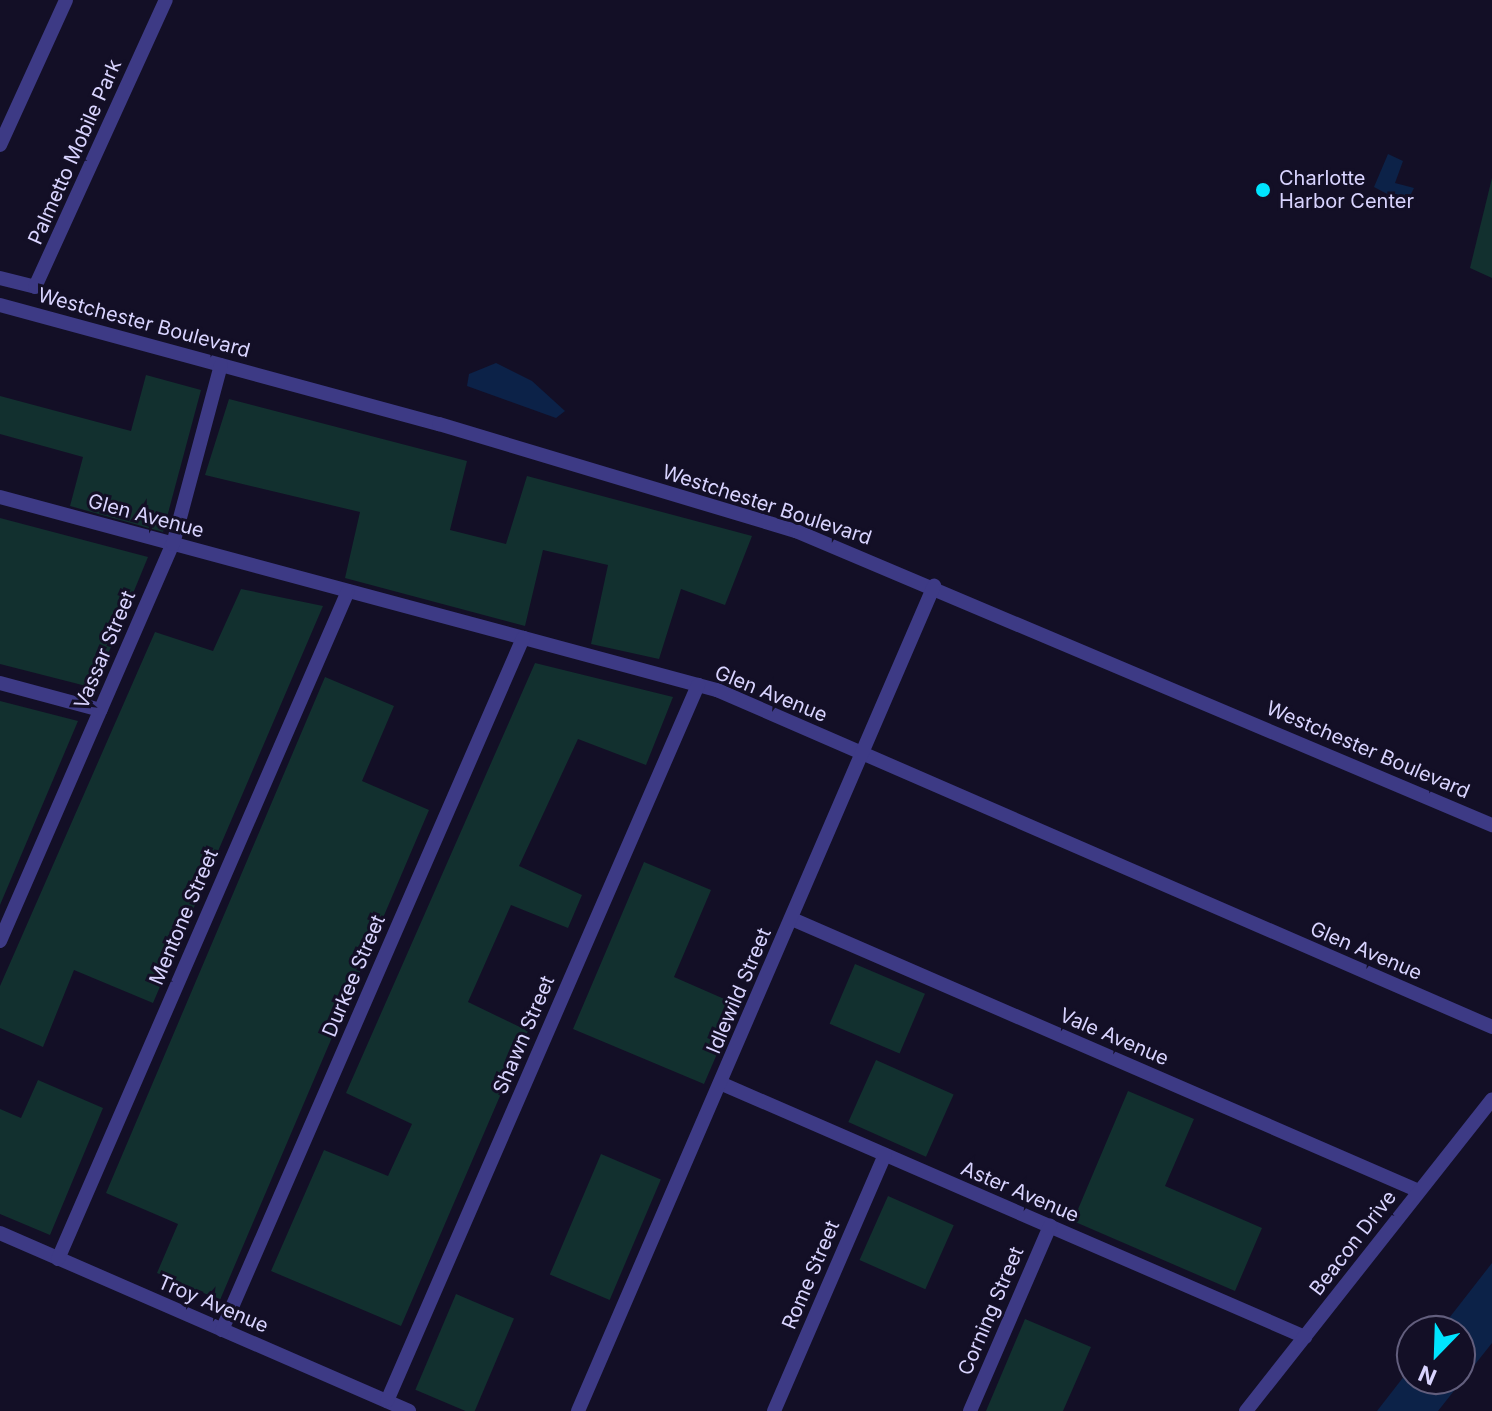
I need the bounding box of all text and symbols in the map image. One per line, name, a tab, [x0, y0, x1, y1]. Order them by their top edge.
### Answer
street label: Palmetto Mobile Park	[23, 56, 127, 248]
place label: Charlotte Harbor Center	[1279, 166, 1414, 213]
marker: Charlotte Harbor Center	[1254, 181, 1272, 199]
street label: Westchester Boulevard	[35, 283, 253, 363]
street label: Westchester Boulevard	[659, 460, 875, 550]
street label: Glen Avenue	[85, 489, 207, 543]
street label: Vassar Street	[69, 587, 141, 713]
street label: Glen Avenue	[711, 661, 831, 727]
street label: Westchester Boulevard	[1263, 696, 1473, 804]
street label: Mentone Street	[145, 845, 223, 989]
street label: Durkee Street	[318, 911, 390, 1041]
street label: Glen Avenue	[1306, 917, 1426, 985]
street label: Idlewild Street	[702, 925, 776, 1057]
street label: Shawn Street	[488, 972, 560, 1098]
street label: Vale Avenue	[1056, 1003, 1172, 1071]
street label: Aster Avenue	[957, 1156, 1083, 1228]
street label: Beacon Drive	[1305, 1186, 1401, 1300]
street label: Rome Street	[777, 1217, 845, 1333]
street label: Corning Street	[953, 1243, 1029, 1379]
street label: Troy Avenue	[154, 1270, 272, 1338]
north arrow	[1396, 1315, 1476, 1395]
text: N	[1415, 1360, 1440, 1390]

